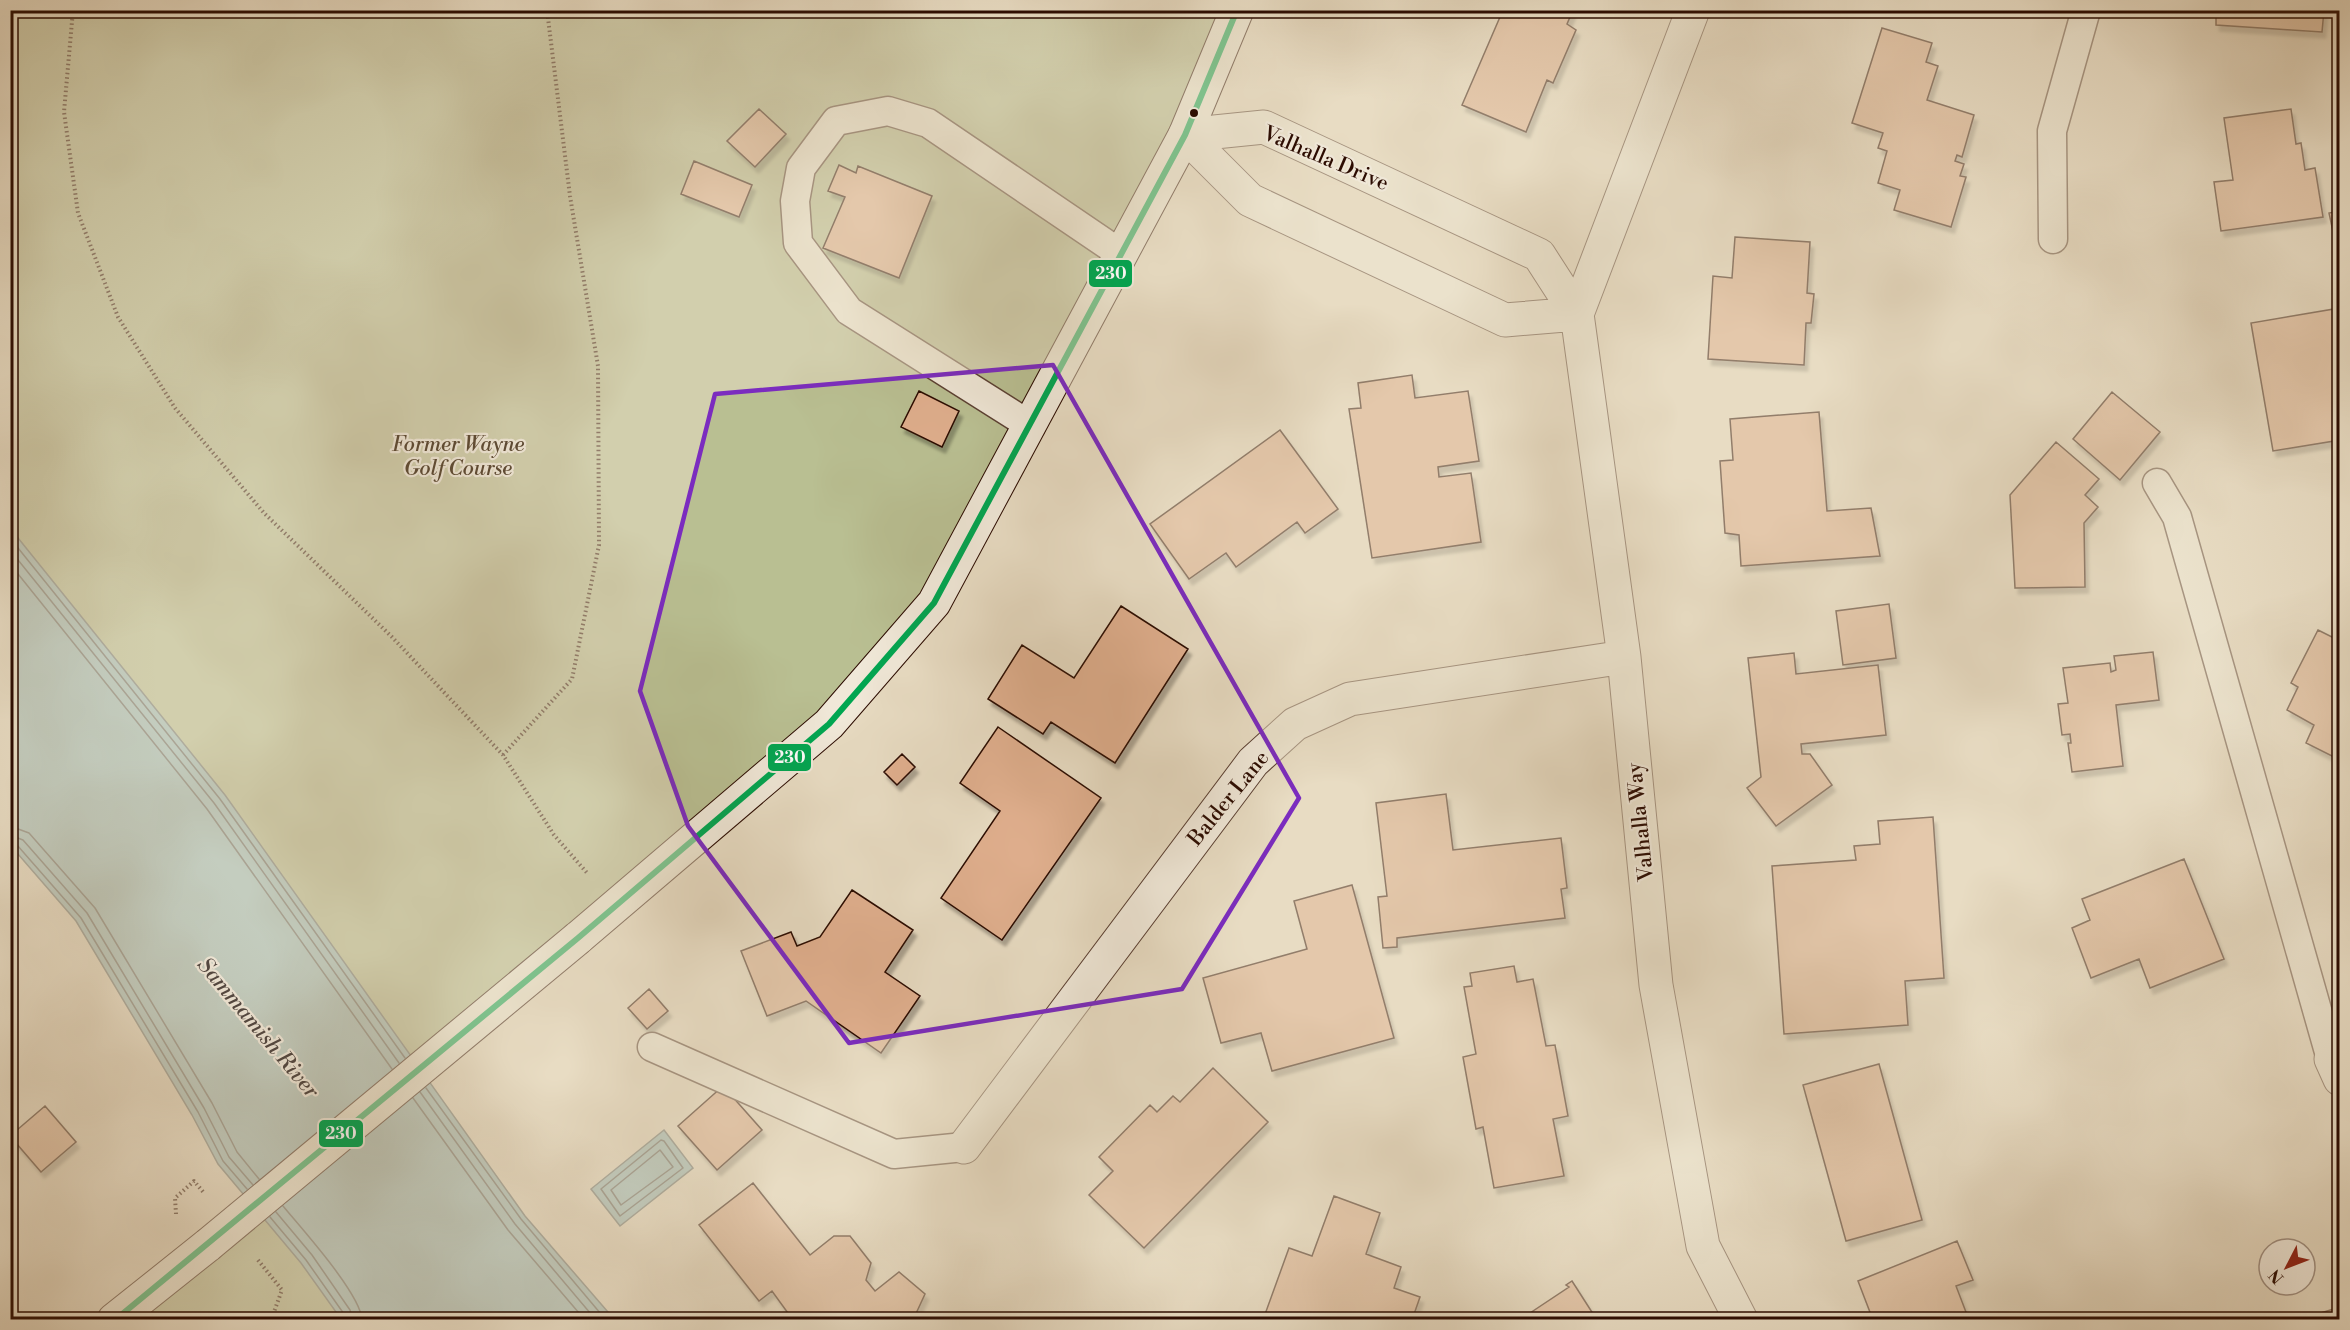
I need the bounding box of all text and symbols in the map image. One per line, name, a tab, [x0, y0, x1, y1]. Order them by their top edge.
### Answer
unlabelled marker	[1188, 107, 1200, 119]
street label: Valhalla Drive	[1258, 120, 1392, 197]
line badge: 230	[1088, 259, 1133, 288]
text: 230	[1095, 264, 1127, 284]
park label: Former Wayne Golf Course	[392, 432, 524, 482]
line badge: 230	[767, 743, 812, 772]
street label: Balder Lane	[1182, 746, 1275, 852]
text: 230	[774, 748, 806, 768]
street label: Valhalla Way	[1622, 761, 1660, 883]
water label: Sammamish River	[191, 952, 325, 1104]
line badge: 230	[318, 1119, 364, 1148]
text: 230	[325, 1124, 357, 1144]
north arrow	[2257, 1237, 2317, 1297]
text: N	[2265, 1265, 2288, 1288]

